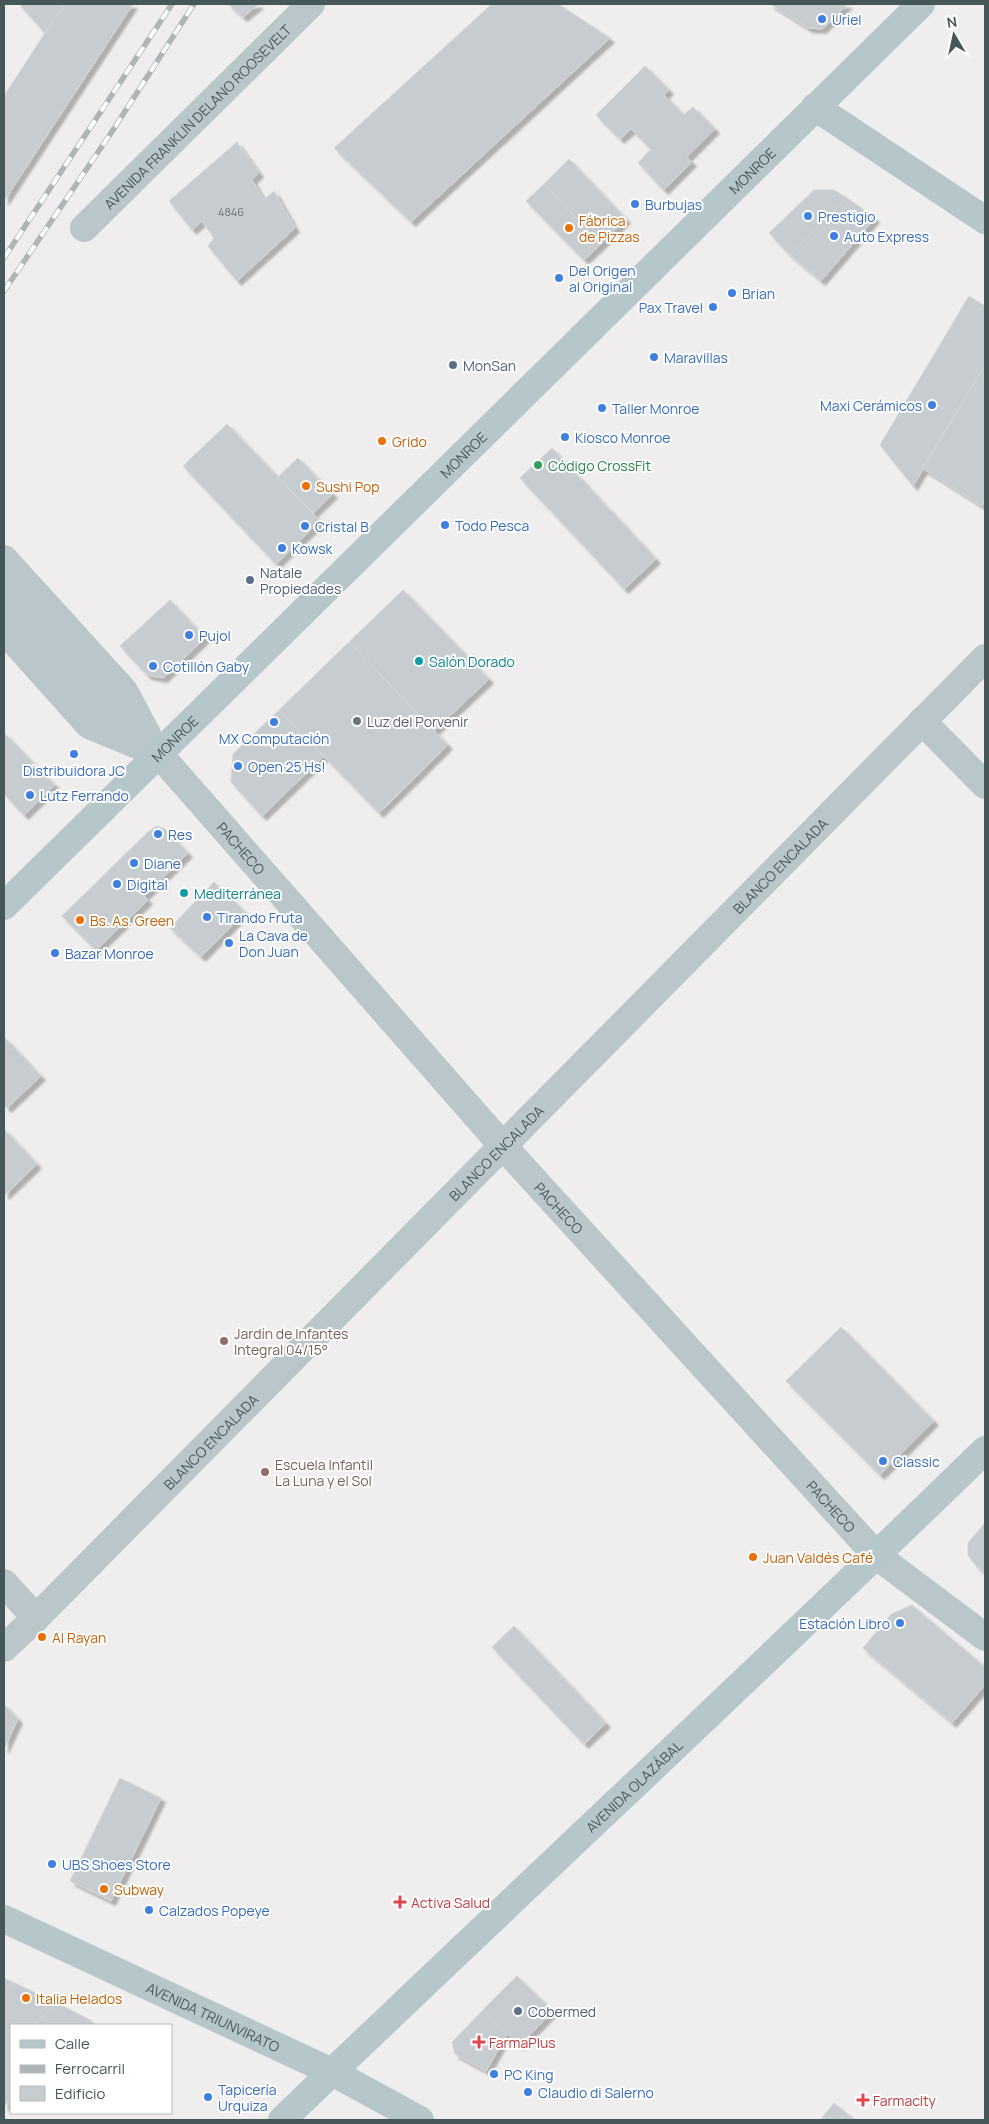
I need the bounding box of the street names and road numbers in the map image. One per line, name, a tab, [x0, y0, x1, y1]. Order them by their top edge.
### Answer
street label: AVENIDA FRANKLIN DELANO ROOSEVELT	[99, 19, 295, 213]
street label: MONROE	[724, 143, 779, 198]
street label: MONROE	[436, 427, 491, 482]
street label: MONROE	[147, 711, 202, 766]
street label: BLANCO ENCALADA	[728, 813, 832, 917]
street label: PACHECO	[213, 818, 270, 878]
street label: BLANCO ENCALADA	[444, 1101, 548, 1205]
street label: PACHECO	[531, 1178, 588, 1238]
street label: BLANCO ENCALADA	[159, 1389, 262, 1494]
street label: PACHECO	[803, 1476, 860, 1536]
street label: AVENIDA OLAZÁBAL	[581, 1736, 686, 1836]
street label: AVENIDA TRIUNVIRATO	[144, 1977, 283, 2056]

